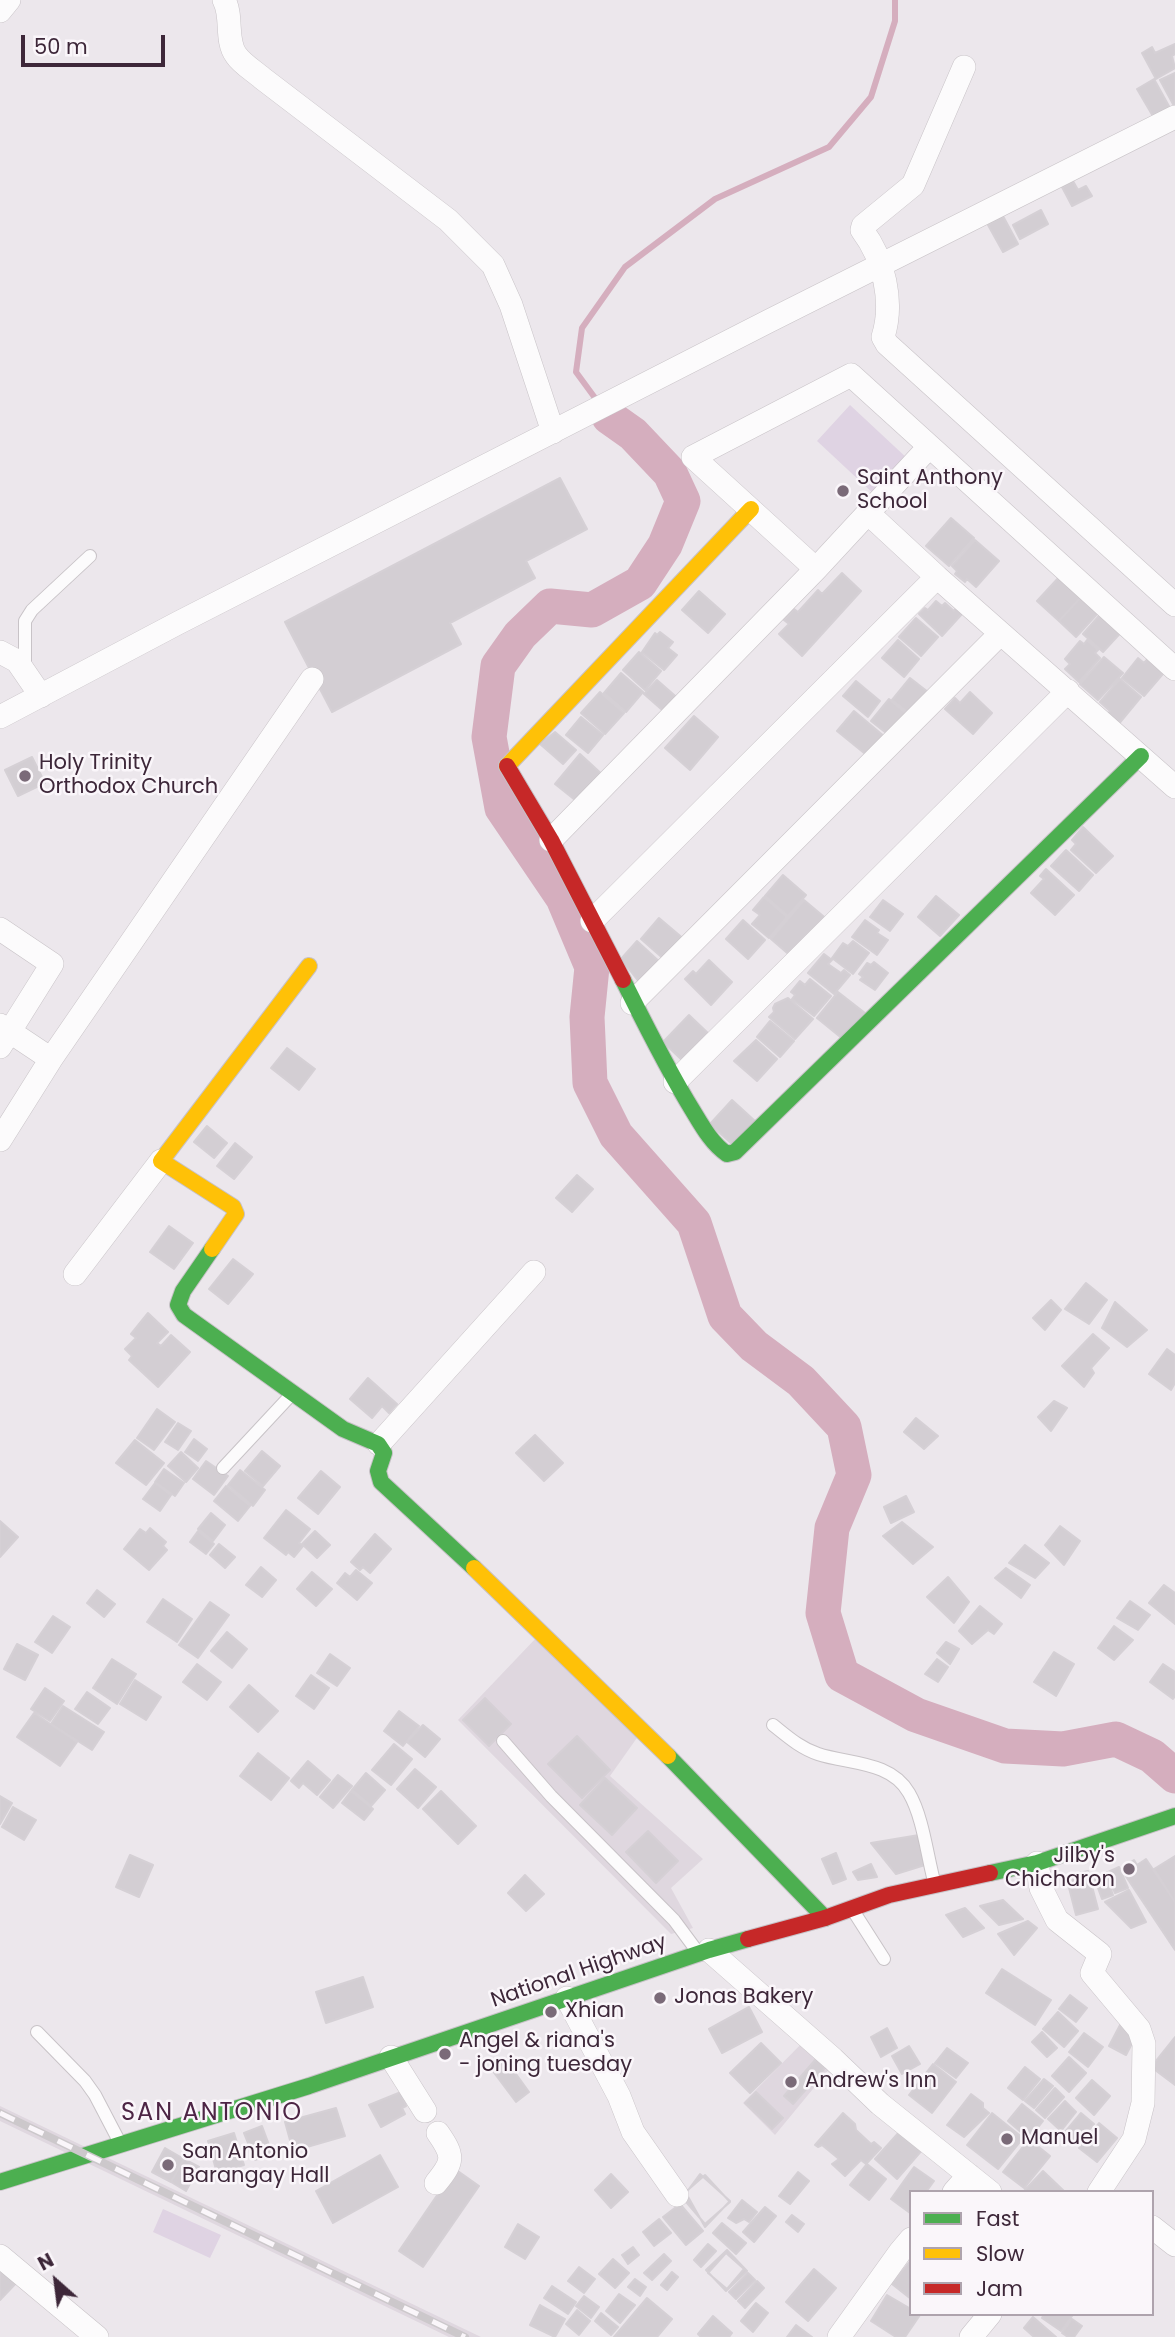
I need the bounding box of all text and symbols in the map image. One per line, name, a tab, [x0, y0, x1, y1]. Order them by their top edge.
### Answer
scale bar	[24, 21, 168, 65]
text: 50 m	[34, 32, 88, 61]
place label: Saint Anthony School	[857, 466, 1003, 516]
marker: Saint Anthony School	[835, 483, 851, 499]
place label: Holy Trinity Orthodox Church	[39, 751, 218, 801]
marker: Holy Trinity Orthodox Church	[17, 768, 33, 784]
place label: Jilby's Chicharon	[1005, 1844, 1115, 1894]
marker: Jilby's Chicharon	[1121, 1861, 1137, 1877]
street label: National Highway	[488, 1930, 670, 2014]
place label: Jonas Bakery	[674, 1985, 813, 2011]
marker: Jonas Bakery	[652, 1990, 668, 2006]
place label: Xhian	[565, 1999, 624, 2025]
marker: Xhian	[543, 2004, 559, 2020]
place label: Angel & riana's - joning tuesday	[459, 2029, 632, 2079]
marker: Angel & riana's - joning tuesday	[437, 2046, 453, 2062]
place label: Andrew's Inn	[805, 2069, 937, 2095]
marker: Andrew's Inn	[783, 2074, 799, 2090]
district label: SAN ANTONIO	[122, 2100, 302, 2128]
place label: Manuel	[1021, 2126, 1098, 2152]
marker: Manuel	[999, 2131, 1015, 2147]
place label: San Antonio Barangay Hall	[182, 2140, 329, 2190]
marker: San Antonio Barangay Hall	[160, 2157, 176, 2173]
legend	[909, 2190, 1154, 2316]
text: Fast	[976, 2204, 1019, 2233]
text: Slow	[976, 2239, 1024, 2268]
north arrow	[21, 2246, 91, 2316]
text: N	[33, 2247, 59, 2277]
text: Jam	[976, 2274, 1023, 2303]

